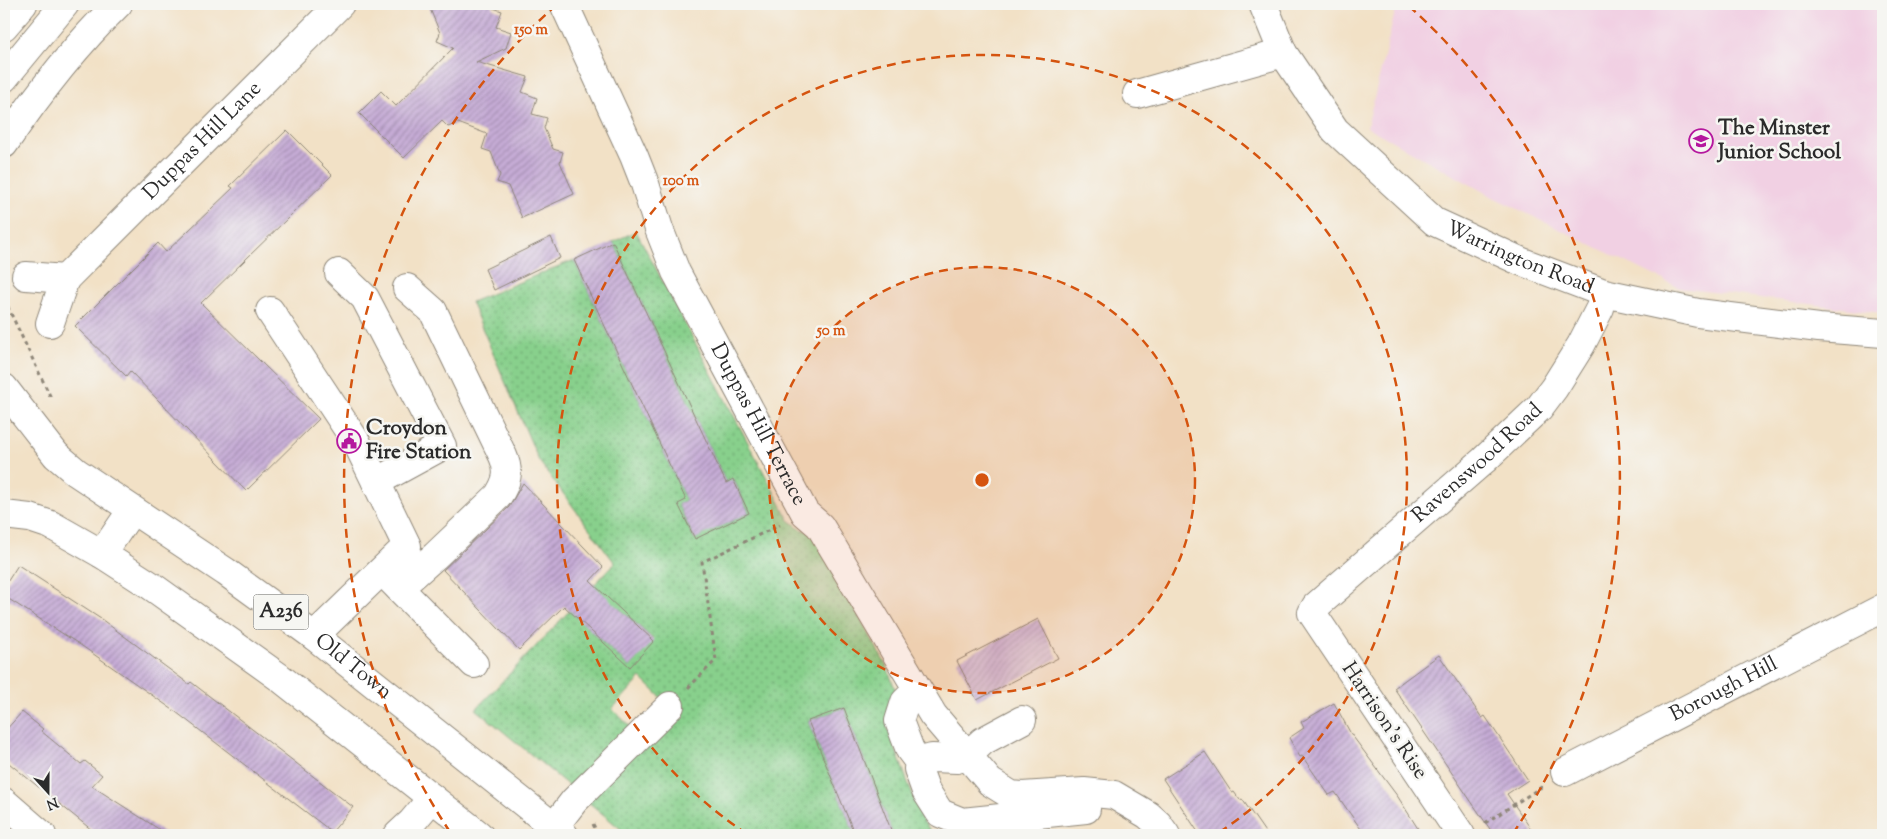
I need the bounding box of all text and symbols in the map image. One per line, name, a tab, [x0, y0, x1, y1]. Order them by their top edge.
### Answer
text: 150 m	[514, 20, 548, 41]
street label: Duppas Hill Lane	[137, 75, 269, 207]
place label: The Minster Junior School	[1716, 114, 1841, 168]
school or university icon: The Minster Junior School	[1688, 128, 1714, 154]
text: 100 m	[663, 171, 700, 192]
street label: Warrington Road	[1441, 214, 1598, 303]
text: 50 m	[816, 321, 846, 342]
street label: Duppas Hill Terrace	[702, 338, 813, 511]
street label: Ravenswood Road	[1406, 396, 1550, 531]
place label: Croydon Fire Station	[366, 414, 472, 468]
public building icon: Croydon Fire Station	[336, 428, 362, 454]
centre of rings	[973, 471, 991, 489]
road number: A236	[254, 594, 308, 630]
street label: Old Town	[308, 627, 398, 707]
street label: Borough Hill	[1665, 650, 1783, 730]
street label: Harrison's Rise	[1334, 656, 1434, 786]
north arrow	[22, 766, 72, 816]
text: N	[43, 791, 61, 814]

